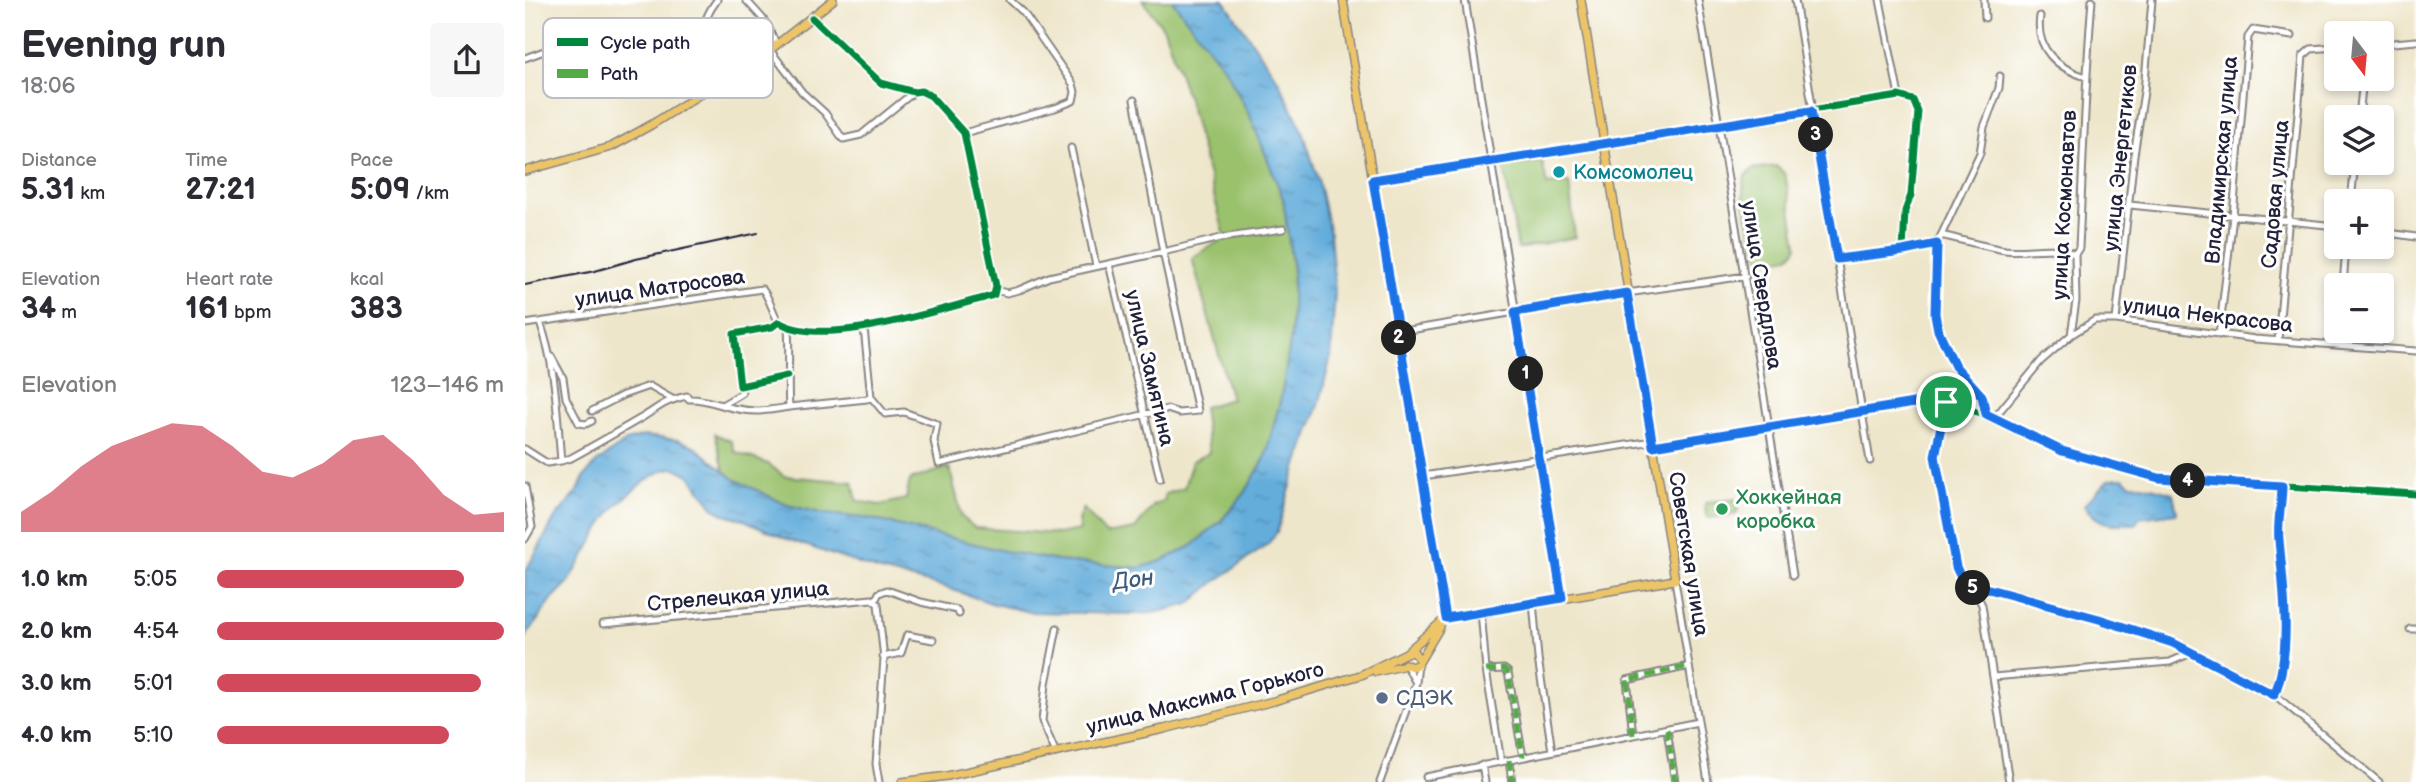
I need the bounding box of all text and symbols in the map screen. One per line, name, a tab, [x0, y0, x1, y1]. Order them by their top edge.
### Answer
legend	[543, 18, 773, 98]
north arrow	[2324, 21, 2394, 91]
map controls	[2324, 21, 2394, 343]
text: Evening run	[21, 23, 226, 68]
button: share	[430, 23, 504, 97]
text: Cycle path	[600, 32, 690, 55]
street label: Владимирская улица	[2200, 55, 2243, 265]
text: Path	[600, 63, 638, 86]
street label: улица Энергетиков	[2098, 63, 2143, 253]
text: 18:06	[21, 72, 76, 100]
button: layers	[2324, 105, 2394, 175]
street label: улица Космонавтов	[2047, 110, 2082, 301]
pin: 3	[1799, 118, 1833, 152]
street label: Садовая улица	[2257, 118, 2295, 269]
text: 3	[1810, 123, 1821, 146]
text: Distance	[21, 149, 97, 172]
text: Time	[185, 149, 227, 172]
text: Pace	[350, 149, 393, 172]
place label: Комсомолец	[1573, 160, 1693, 185]
marker: Комсомолец	[1551, 164, 1567, 180]
text: 5.31	[21, 172, 75, 208]
text: 27:21	[185, 172, 256, 208]
text: 5:09	[350, 172, 410, 208]
text: km	[75, 182, 105, 205]
text: /km	[410, 182, 449, 205]
button: +	[2324, 189, 2394, 259]
street label: улица Свердлова	[1736, 199, 1787, 372]
street label: улица Матросова	[574, 264, 747, 313]
text: Elevation	[21, 268, 100, 291]
text: Heart rate	[185, 268, 273, 291]
text: kcal	[350, 268, 384, 291]
button: −	[2324, 273, 2394, 343]
street label: улица Замятина	[1119, 287, 1180, 449]
text: 34	[21, 291, 56, 327]
text: 161	[185, 291, 229, 327]
text: 383	[350, 291, 403, 327]
street label: улица Некрасова	[2121, 293, 2295, 338]
text: m	[56, 301, 77, 324]
text: bpm	[229, 301, 271, 324]
pin: 2	[1381, 320, 1417, 356]
text: 2	[1393, 326, 1404, 349]
pin: 1	[1509, 356, 1543, 392]
text: 1	[1522, 362, 1530, 385]
text: Elevation	[21, 371, 117, 399]
text: 123–146 m	[390, 371, 504, 399]
pin	[1916, 372, 1976, 432]
icon: arrive	[1927, 383, 1965, 421]
pin: 4	[2171, 463, 2205, 498]
text: 4	[2182, 469, 2193, 492]
street label: Советская улица	[1663, 470, 1714, 639]
place label: Хоккейная коробка	[1736, 485, 1842, 534]
marker: Хоккейная коробка	[1714, 501, 1730, 517]
water label: Дон	[1109, 564, 1155, 597]
text: 1.0 km	[21, 565, 88, 593]
text: 5:05	[133, 565, 178, 593]
pin: 5	[1955, 570, 1991, 606]
street label: Стрелецкая улица	[646, 576, 830, 617]
text: 5	[1967, 576, 1978, 599]
text: 2.0 km	[21, 617, 92, 645]
text: 4:54	[133, 617, 179, 645]
street label: улица Максима Горького	[1084, 657, 1326, 740]
text: 3.0 km	[21, 669, 92, 697]
text: 5:01	[133, 669, 173, 697]
place label: СДЭК	[1396, 686, 1453, 711]
marker: СДЭК	[1374, 690, 1390, 706]
text: 4.0 km	[21, 721, 92, 749]
text: 5:10	[133, 721, 173, 749]

